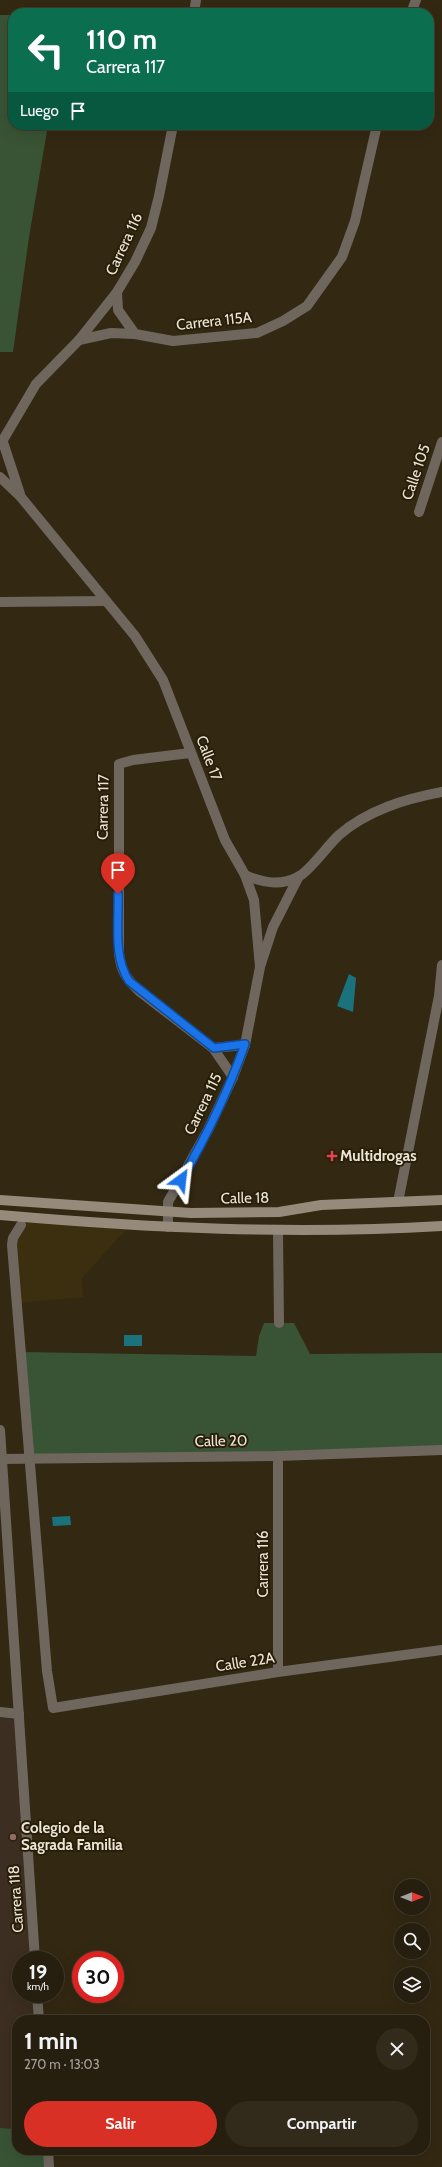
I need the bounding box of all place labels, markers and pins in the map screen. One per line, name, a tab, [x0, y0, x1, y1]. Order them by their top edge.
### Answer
pin	[101, 853, 135, 894]
place label: Multidrogas	[340, 1147, 416, 1165]
marker: Multidrogas	[327, 1151, 337, 1161]
place label: Colegio de la Sagrada Familia	[21, 1819, 123, 1854]
marker: Colegio de la Sagrada Familia	[8, 1832, 18, 1842]

